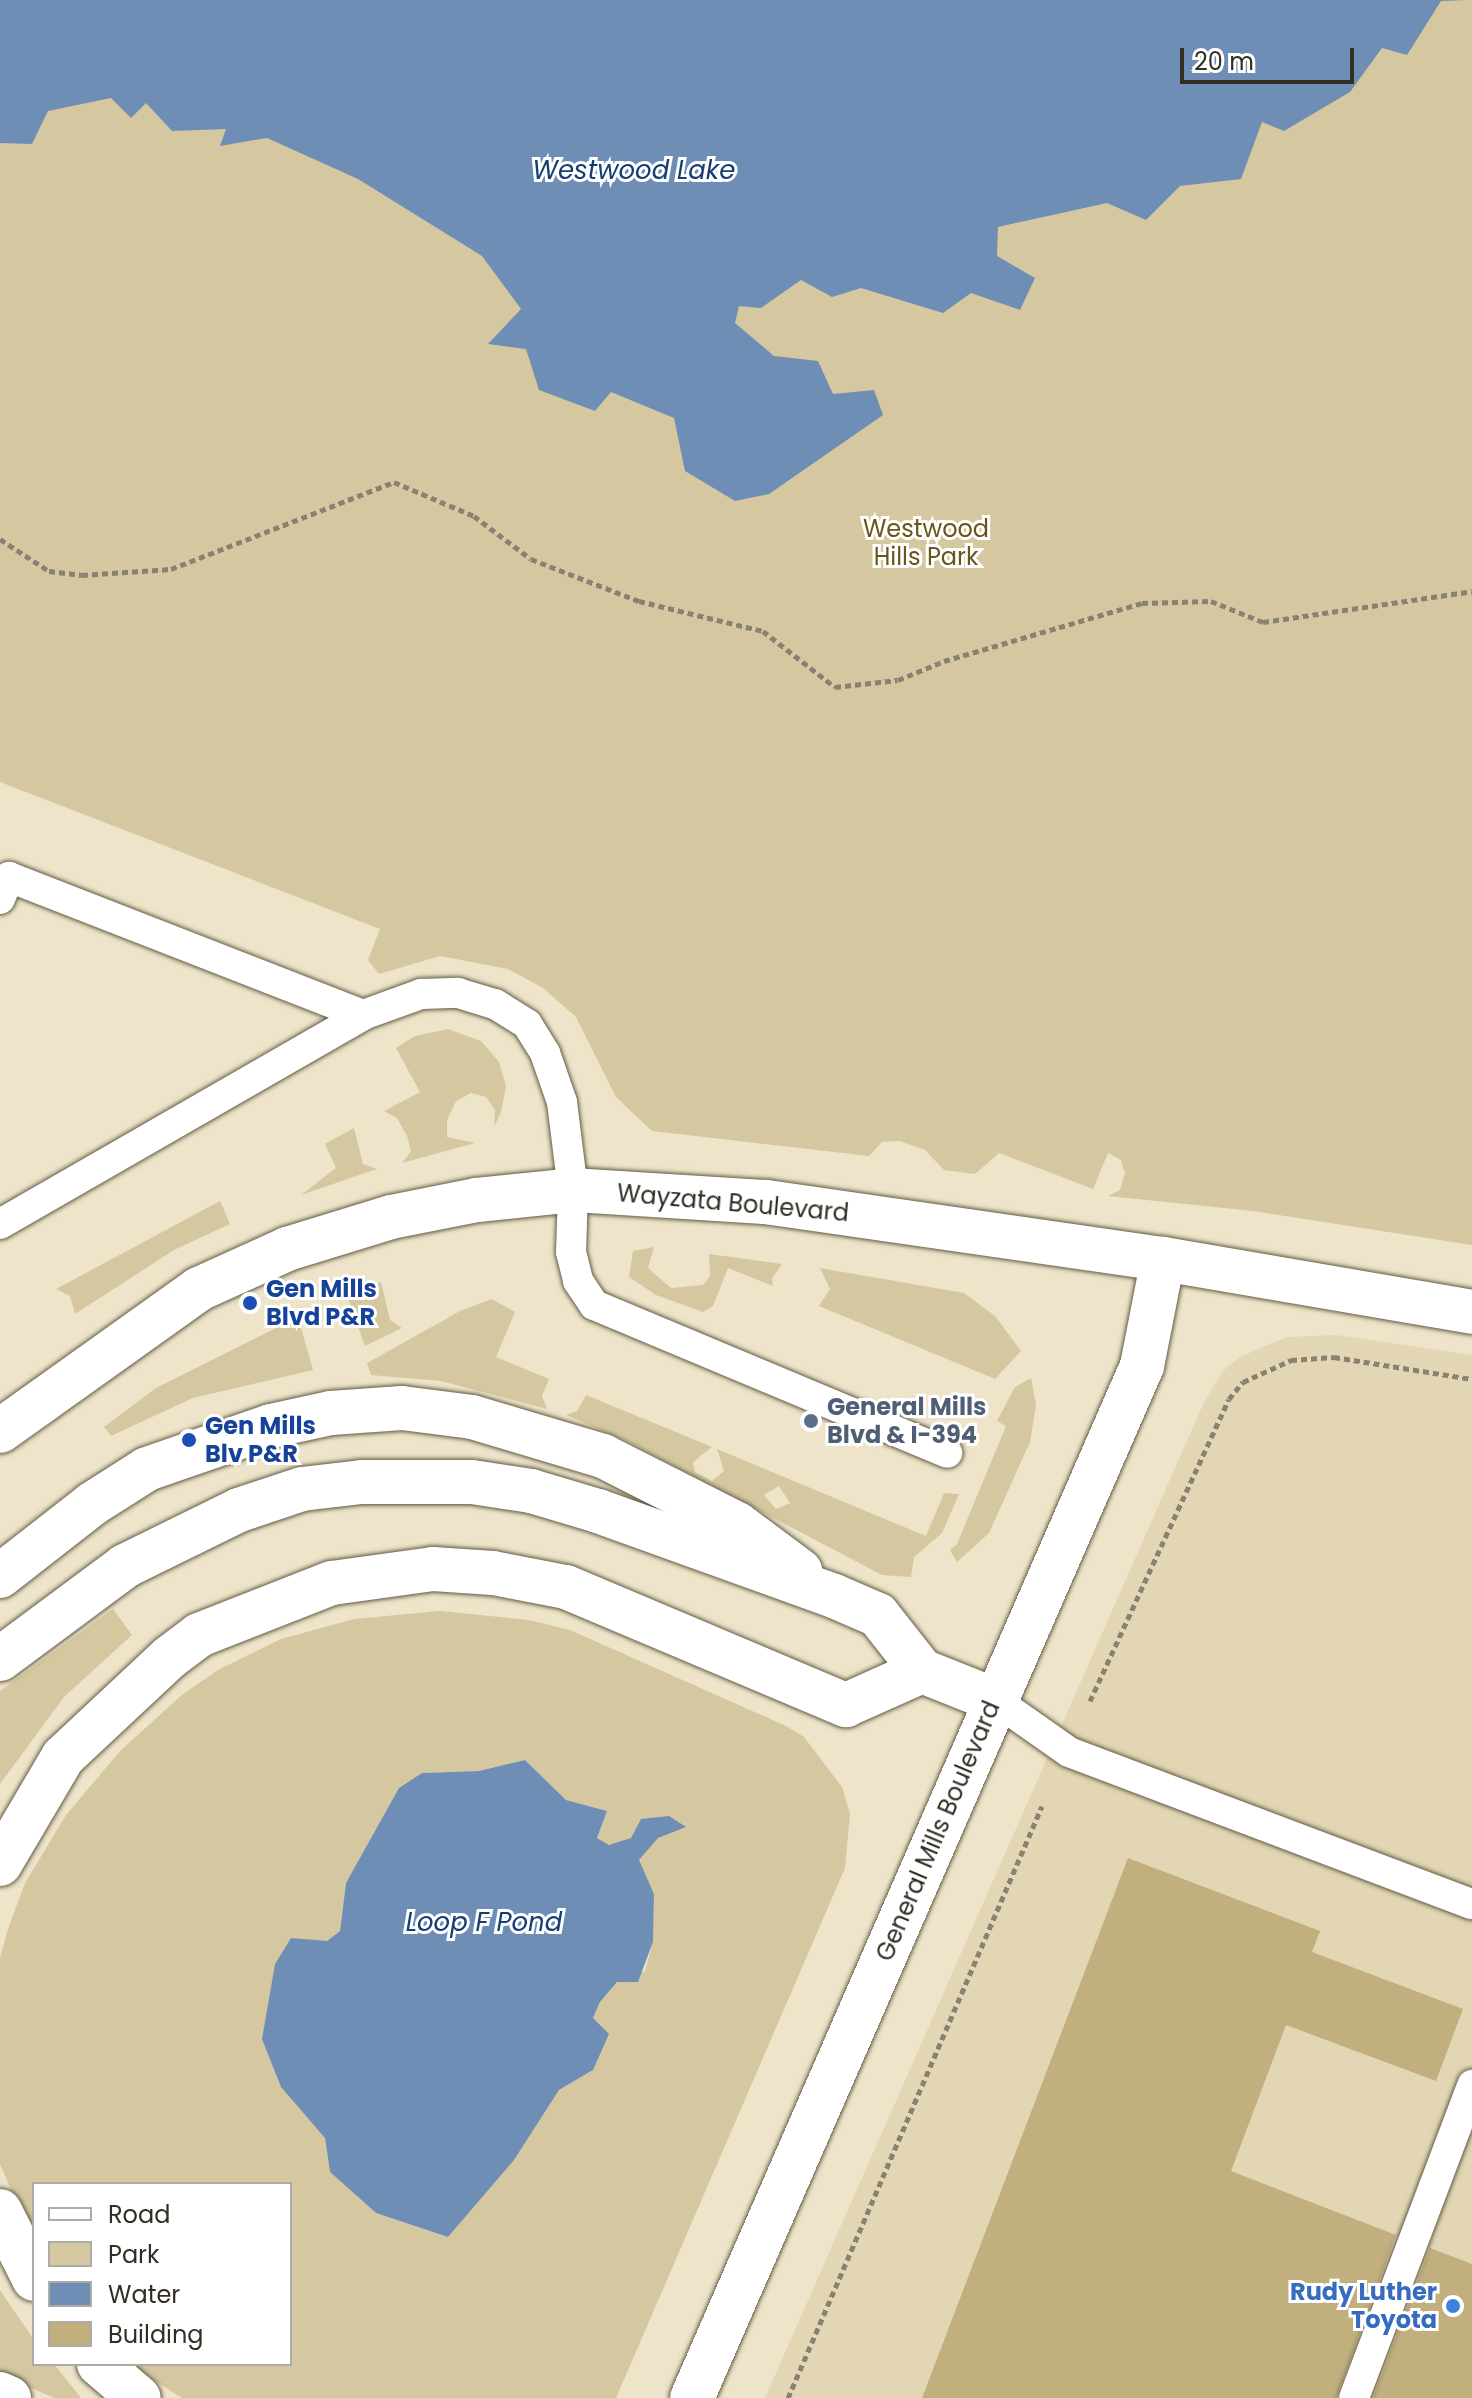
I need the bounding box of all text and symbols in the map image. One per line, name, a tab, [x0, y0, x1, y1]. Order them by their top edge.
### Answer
scale bar	[1184, 32, 1358, 82]
text: 20 m	[1194, 45, 1254, 78]
water label: Westwood Lake	[533, 155, 735, 187]
park label: Westwood Hills Park	[863, 515, 989, 571]
street label: Wayzata Boulevard	[616, 1179, 850, 1227]
place label: Gen Mills Blvd P&R	[266, 1275, 377, 1331]
marker: Gen Mills Blvd P&R	[241, 1294, 259, 1312]
place label: General Mills Blvd & I-394	[827, 1393, 986, 1449]
place label: Gen Mills Blv P&R	[205, 1412, 316, 1468]
marker: General Mills Blvd & I-394	[802, 1412, 820, 1430]
marker: Gen Mills Blv P&R	[180, 1431, 198, 1449]
street label: General Mills Boulevard	[870, 1697, 1006, 1965]
water label: Loop F Pond	[406, 1907, 562, 1939]
legend	[32, 2182, 292, 2366]
text: Road	[108, 2198, 170, 2231]
text: Park	[108, 2238, 159, 2271]
text: Water	[108, 2278, 180, 2311]
place label: Rudy Luther Toyota	[1290, 2278, 1437, 2334]
marker: Rudy Luther Toyota	[1444, 2297, 1462, 2315]
text: Building	[108, 2318, 204, 2351]

